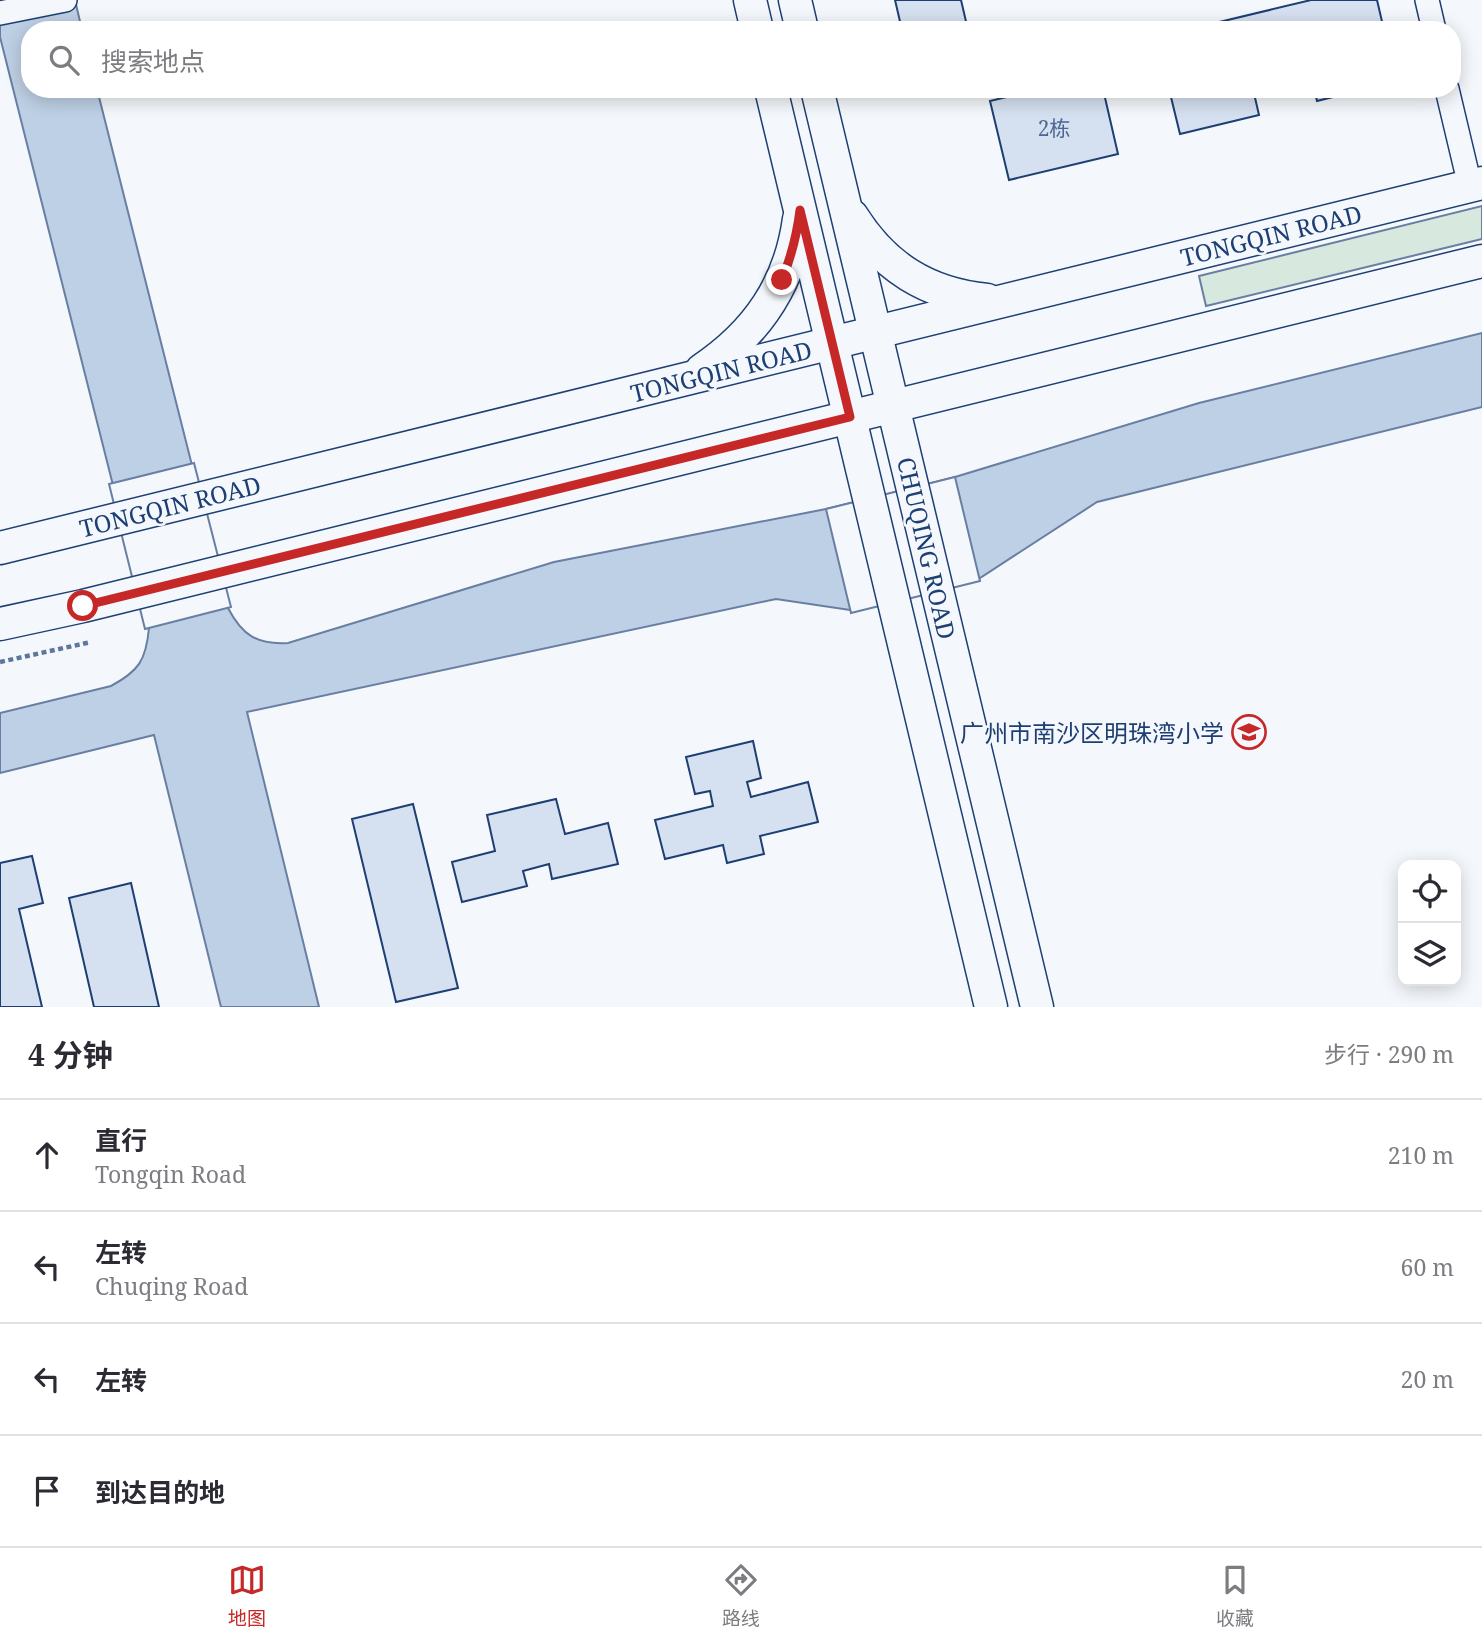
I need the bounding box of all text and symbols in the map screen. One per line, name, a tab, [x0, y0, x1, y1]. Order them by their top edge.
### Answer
search box	[21, 21, 1461, 98]
icon: search	[45, 41, 83, 79]
text: 搜索地点	[101, 43, 205, 79]
house number: 2栋	[1038, 114, 1070, 142]
street label: TONGQIN ROAD	[1177, 197, 1365, 273]
route end	[766, 264, 797, 295]
street label: TONGQIN ROAD	[627, 333, 815, 409]
street label: CHUQING ROAD	[890, 454, 964, 642]
street label: TONGQIN ROAD	[76, 468, 264, 544]
route start	[67, 590, 98, 621]
school or university icon: 广州市南沙区明珠湾小学	[1230, 713, 1268, 751]
place label: 广州市南沙区明珠湾小学	[960, 716, 1224, 749]
map controls	[1398, 860, 1461, 986]
button: locate	[1398, 860, 1461, 923]
button: layers	[1398, 923, 1461, 986]
text: 4 分钟	[28, 1034, 113, 1075]
text: 步行 · 290 m	[1324, 1038, 1454, 1070]
text: 直行	[95, 1122, 147, 1158]
icon: ahead	[28, 1136, 66, 1174]
text: 210 m	[1388, 1139, 1454, 1171]
text: Tongqin Road	[95, 1158, 246, 1190]
text: 左转	[95, 1234, 147, 1270]
icon: left	[28, 1248, 66, 1286]
text: 60 m	[1401, 1251, 1454, 1283]
text: Chuqing Road	[95, 1270, 248, 1302]
icon: left	[28, 1360, 66, 1398]
text: 左转	[95, 1362, 147, 1398]
text: 20 m	[1401, 1363, 1454, 1395]
icon: arrive	[28, 1472, 66, 1510]
text: 到达目的地	[95, 1474, 225, 1510]
tab: 地图	[228, 1561, 266, 1631]
tab: 路线	[722, 1561, 760, 1631]
tab: 收藏	[1216, 1561, 1254, 1631]

